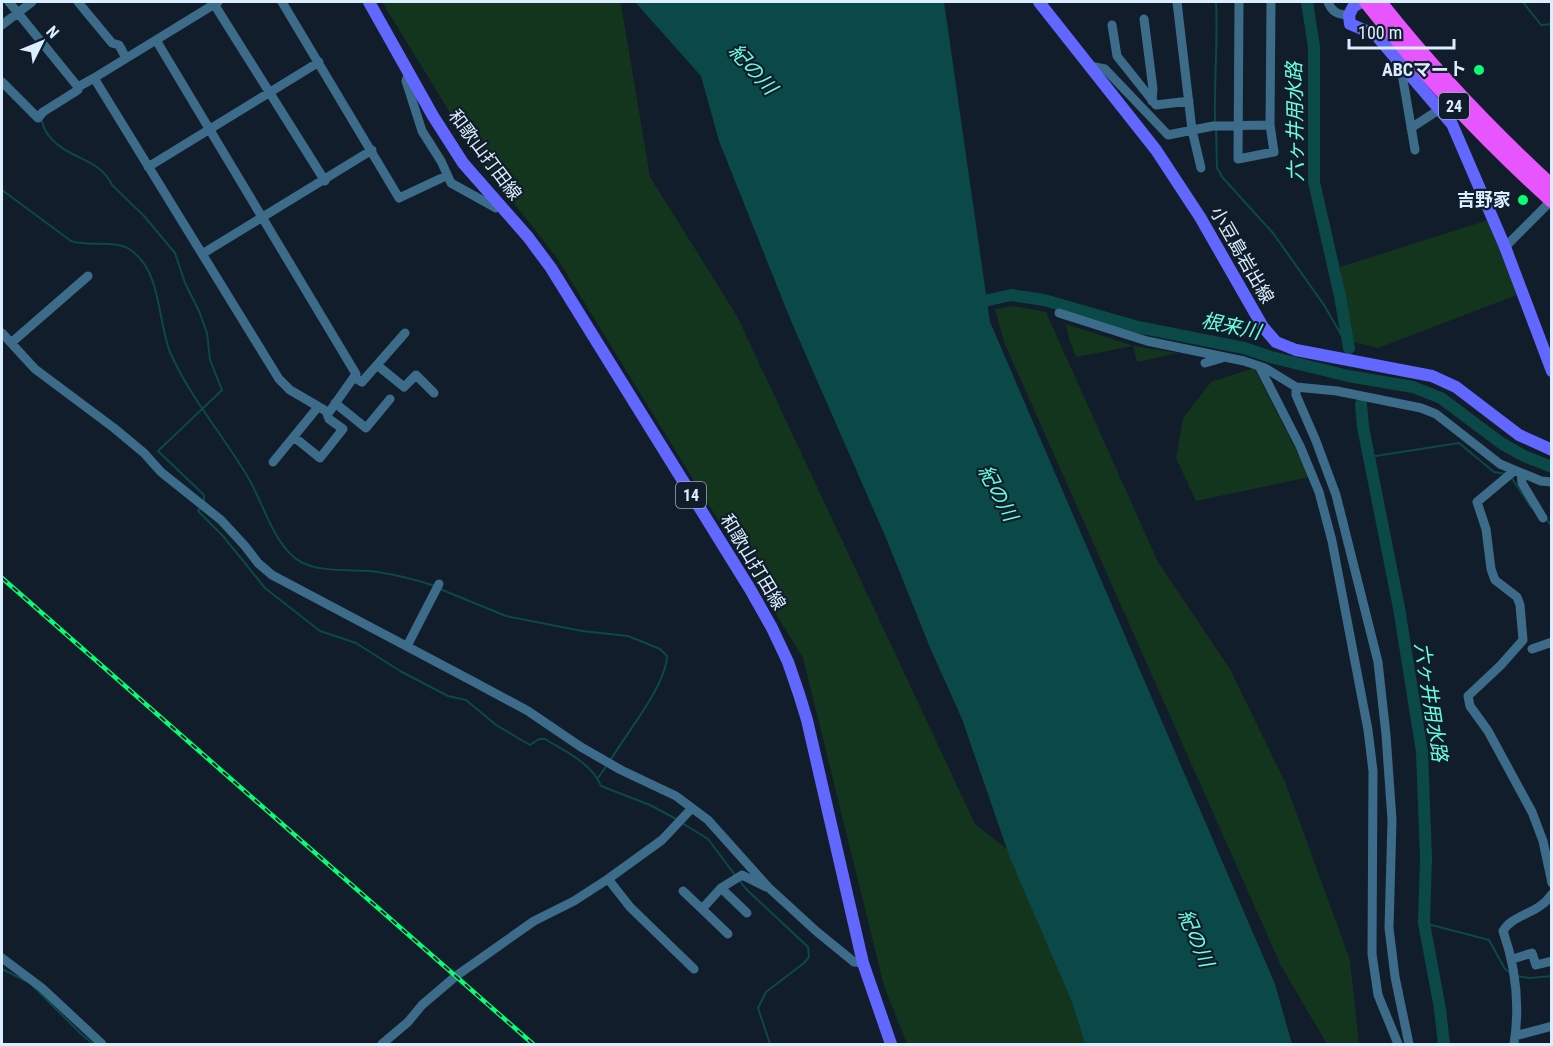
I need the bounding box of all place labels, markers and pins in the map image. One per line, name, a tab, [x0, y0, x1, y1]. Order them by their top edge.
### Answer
place label: ABCマート	[1382, 59, 1467, 80]
marker: ABCマート	[1472, 63, 1486, 77]
place label: 吉野家	[1457, 189, 1511, 210]
marker: 吉野家	[1516, 193, 1530, 207]

